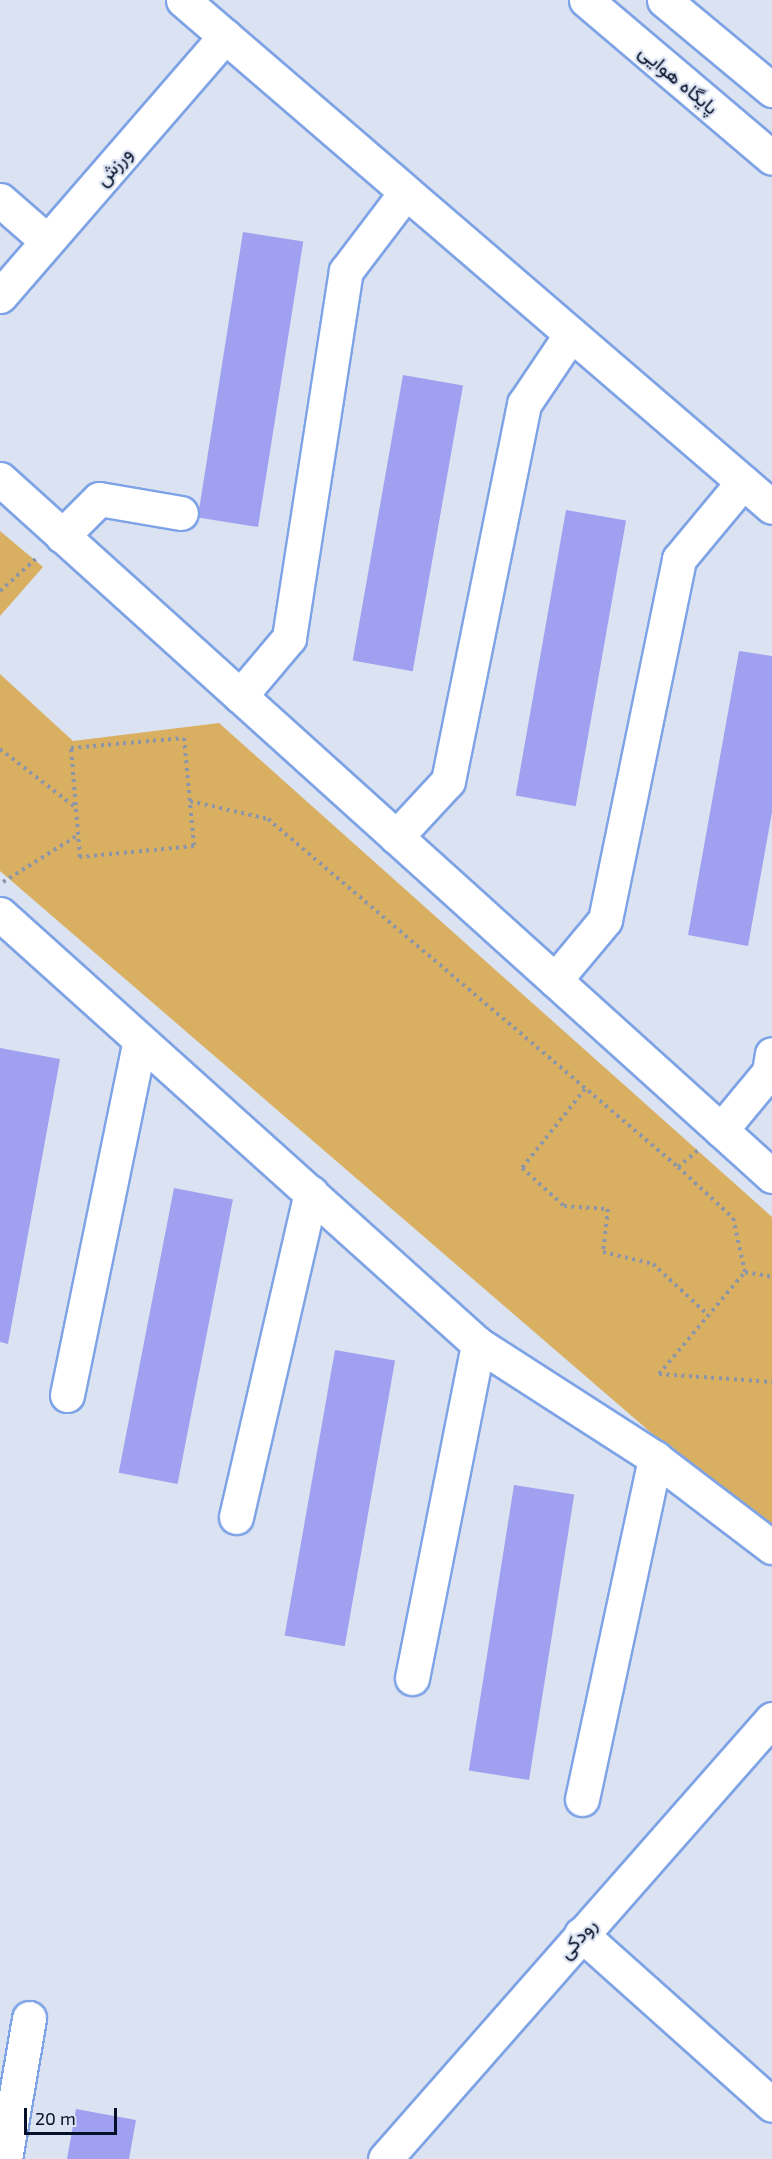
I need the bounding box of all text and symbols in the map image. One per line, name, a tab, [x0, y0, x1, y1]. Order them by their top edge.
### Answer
street label: پایگاه هوایی	[634, 39, 724, 119]
street label: ورزش	[89, 141, 137, 191]
street label: رودکی	[553, 1913, 601, 1963]
scale bar	[27, 2096, 120, 2134]
text: 20 m	[35, 2107, 76, 2129]

